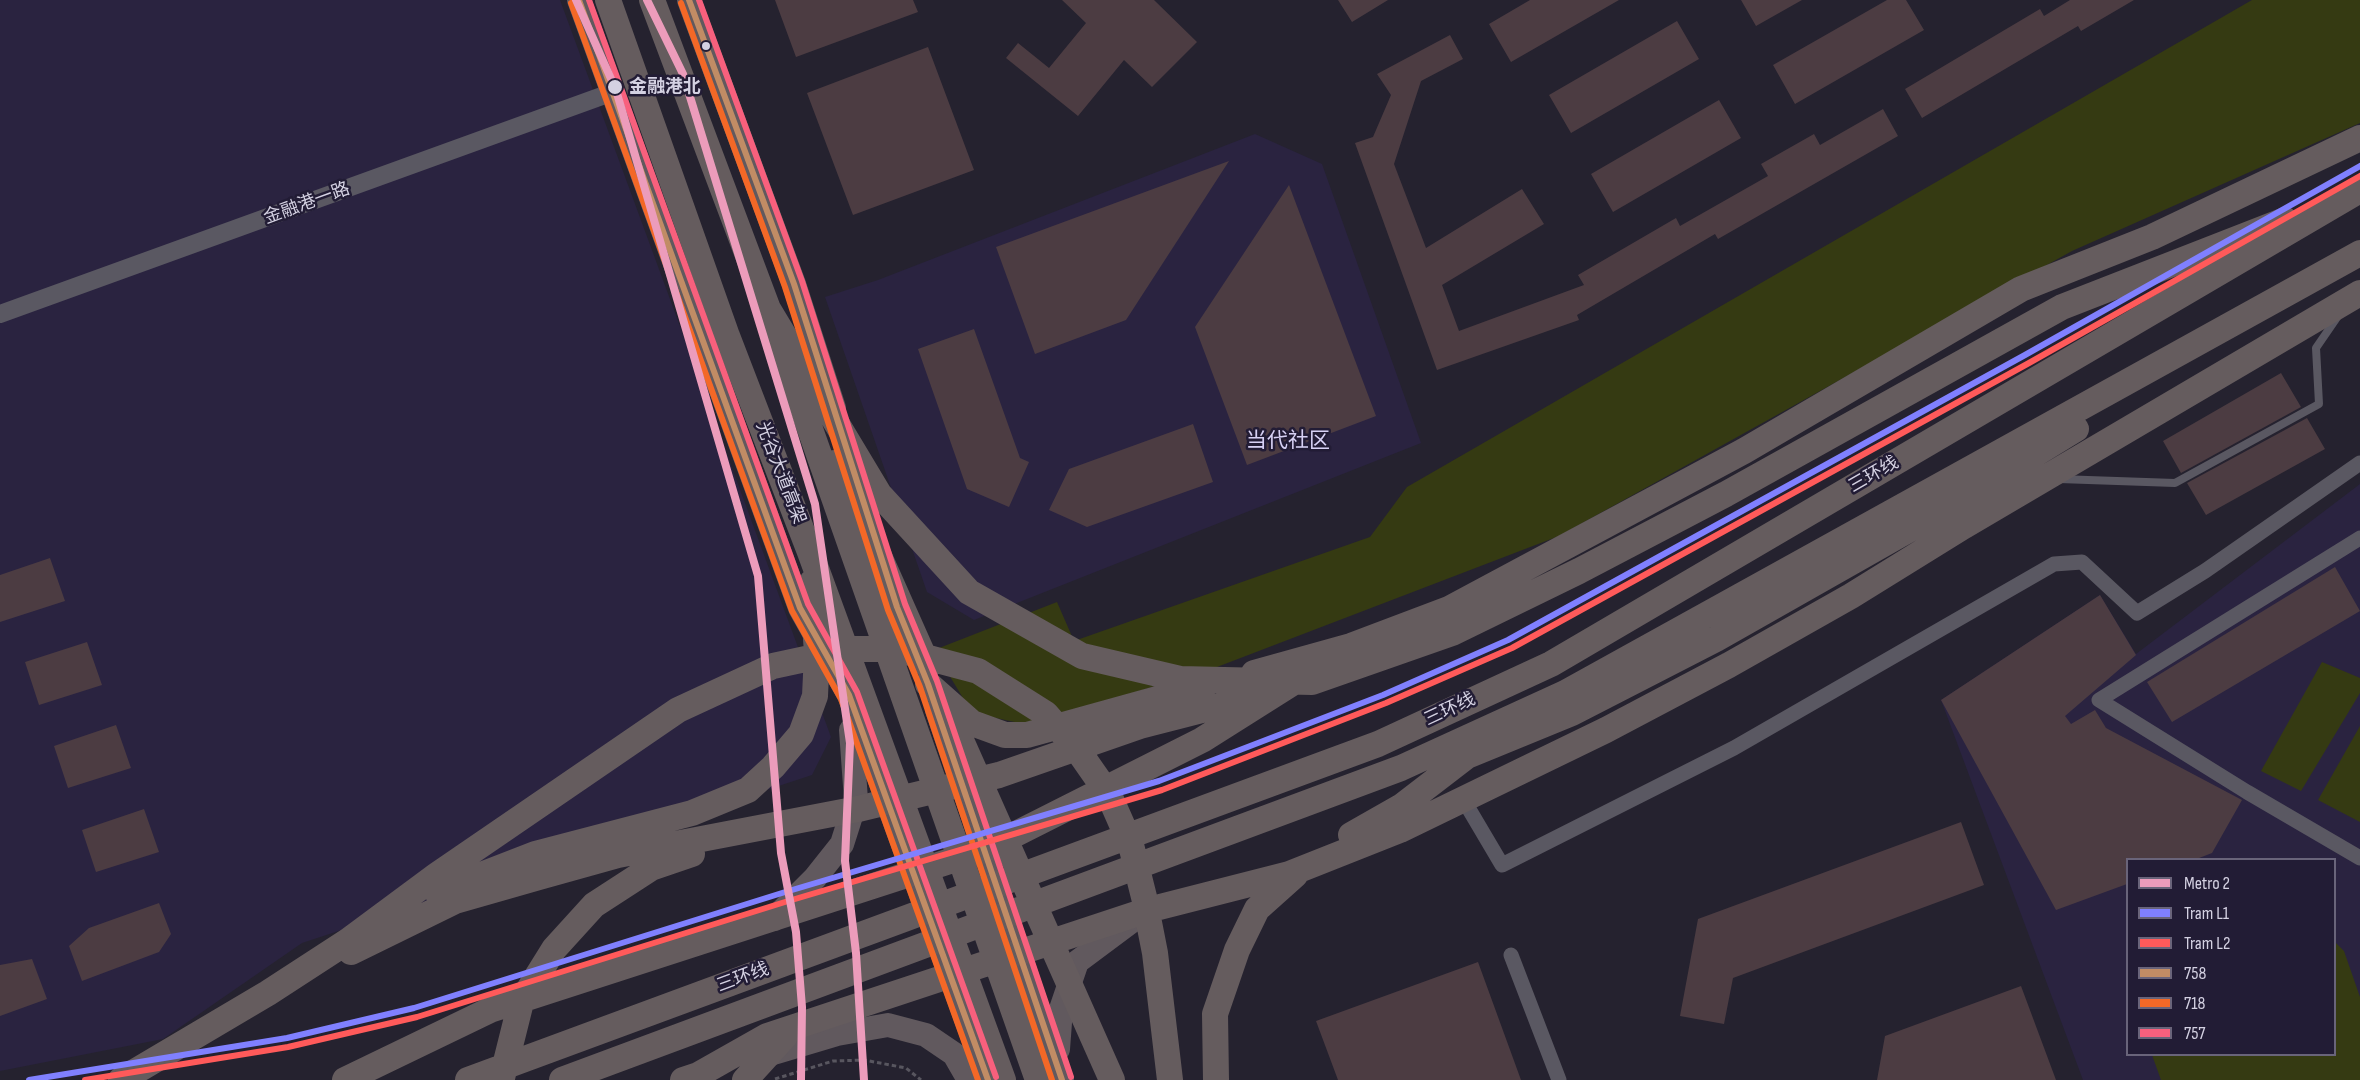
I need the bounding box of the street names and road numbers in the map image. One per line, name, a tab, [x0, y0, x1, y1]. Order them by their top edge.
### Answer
street label: 金融港一路	[261, 178, 353, 230]
street label: 光谷大道高架	[751, 419, 809, 527]
street label: 三环线	[1845, 452, 1903, 498]
street label: 三环线	[1421, 689, 1479, 731]
street label: 三环线	[714, 959, 772, 997]

